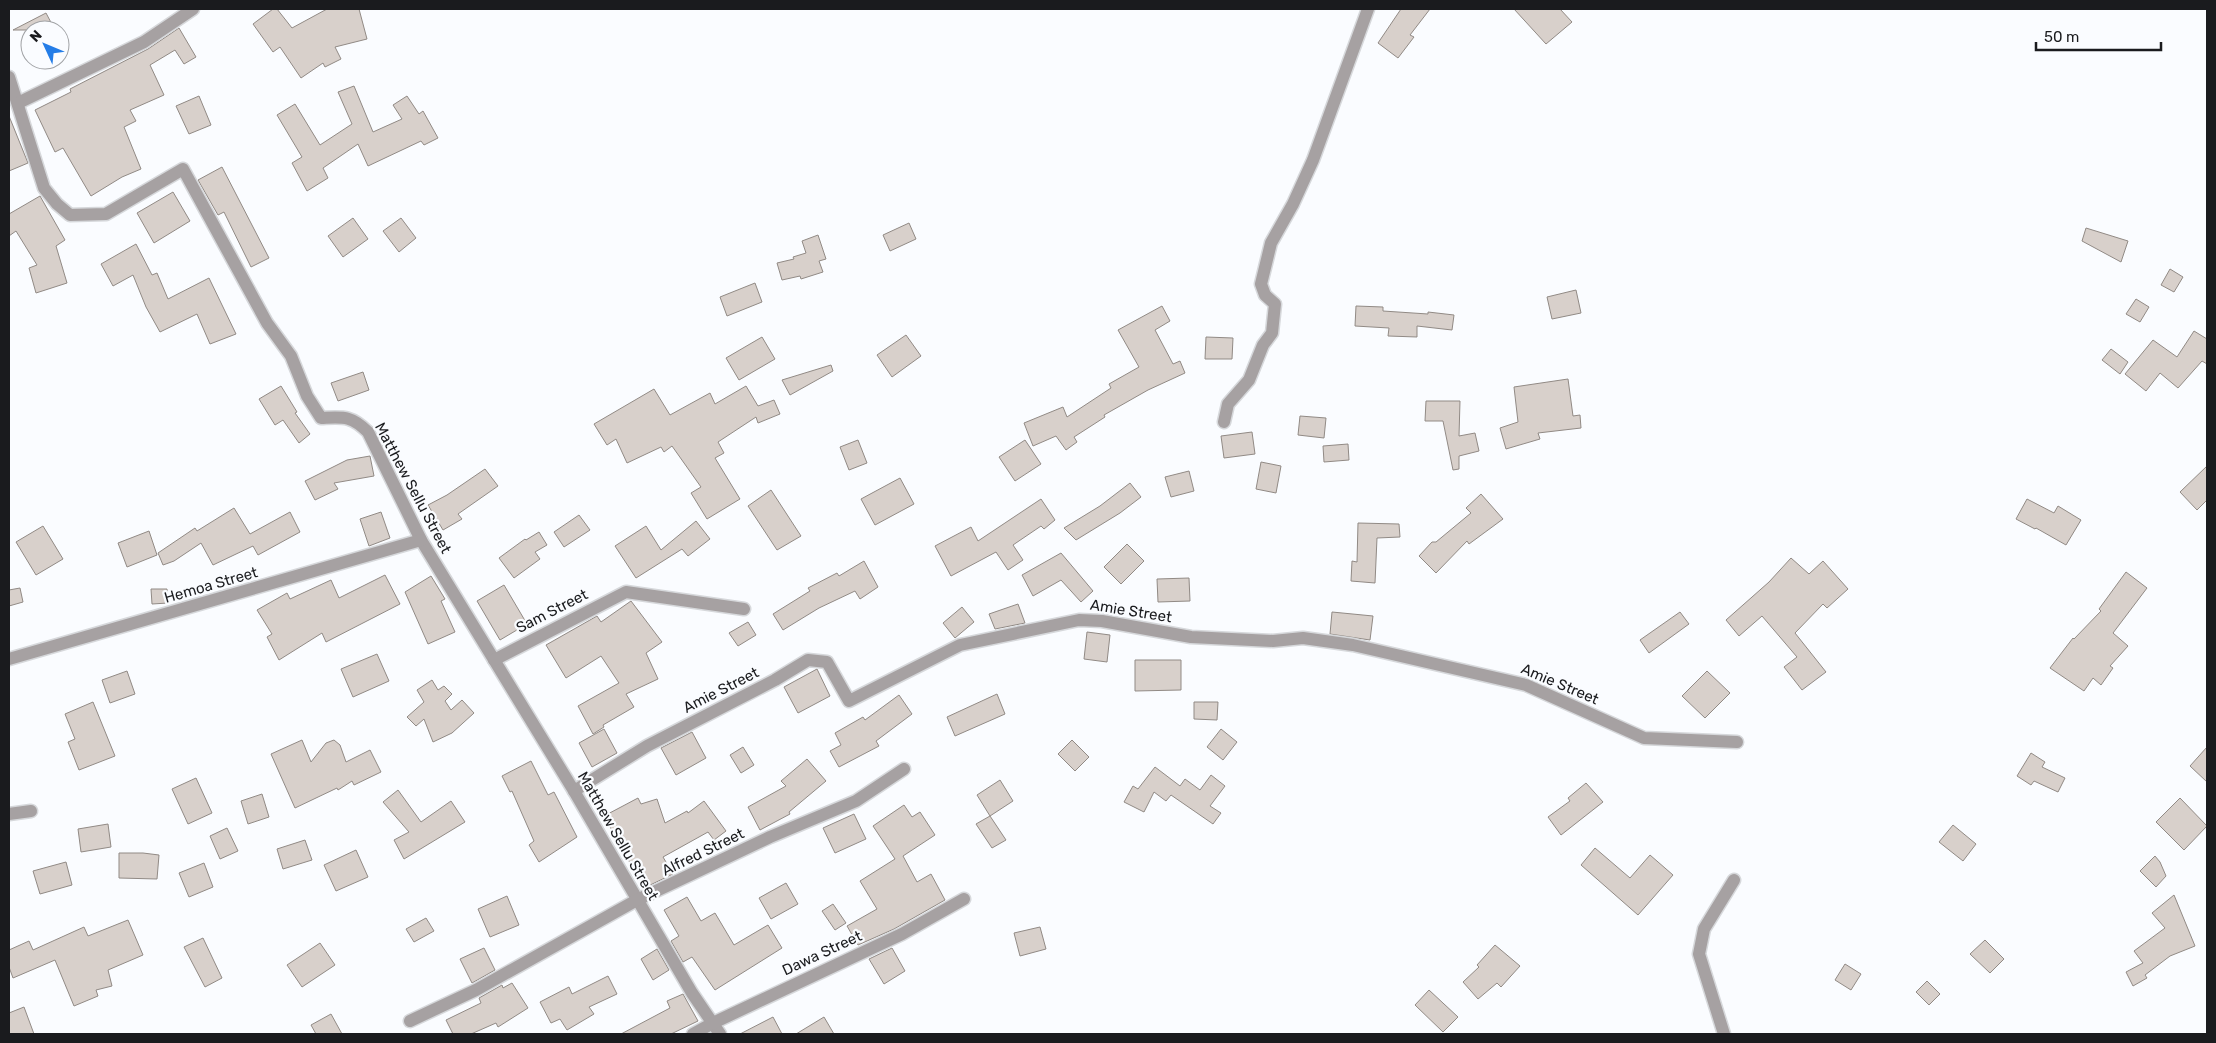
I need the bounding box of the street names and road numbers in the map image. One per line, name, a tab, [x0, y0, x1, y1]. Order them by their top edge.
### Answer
street label: Matthew Sellu Street	[371, 419, 455, 557]
street label: Hemoa Street	[162, 563, 260, 607]
street label: Sam Street	[513, 585, 591, 637]
street label: Amie Street	[1089, 596, 1173, 626]
street label: Amie Street	[1519, 660, 1602, 708]
street label: Amie Street	[680, 663, 762, 717]
street label: Matthew Sellu Street	[574, 768, 662, 904]
street label: Alfred Street	[659, 824, 747, 880]
street label: Dawa Street	[779, 927, 865, 979]

